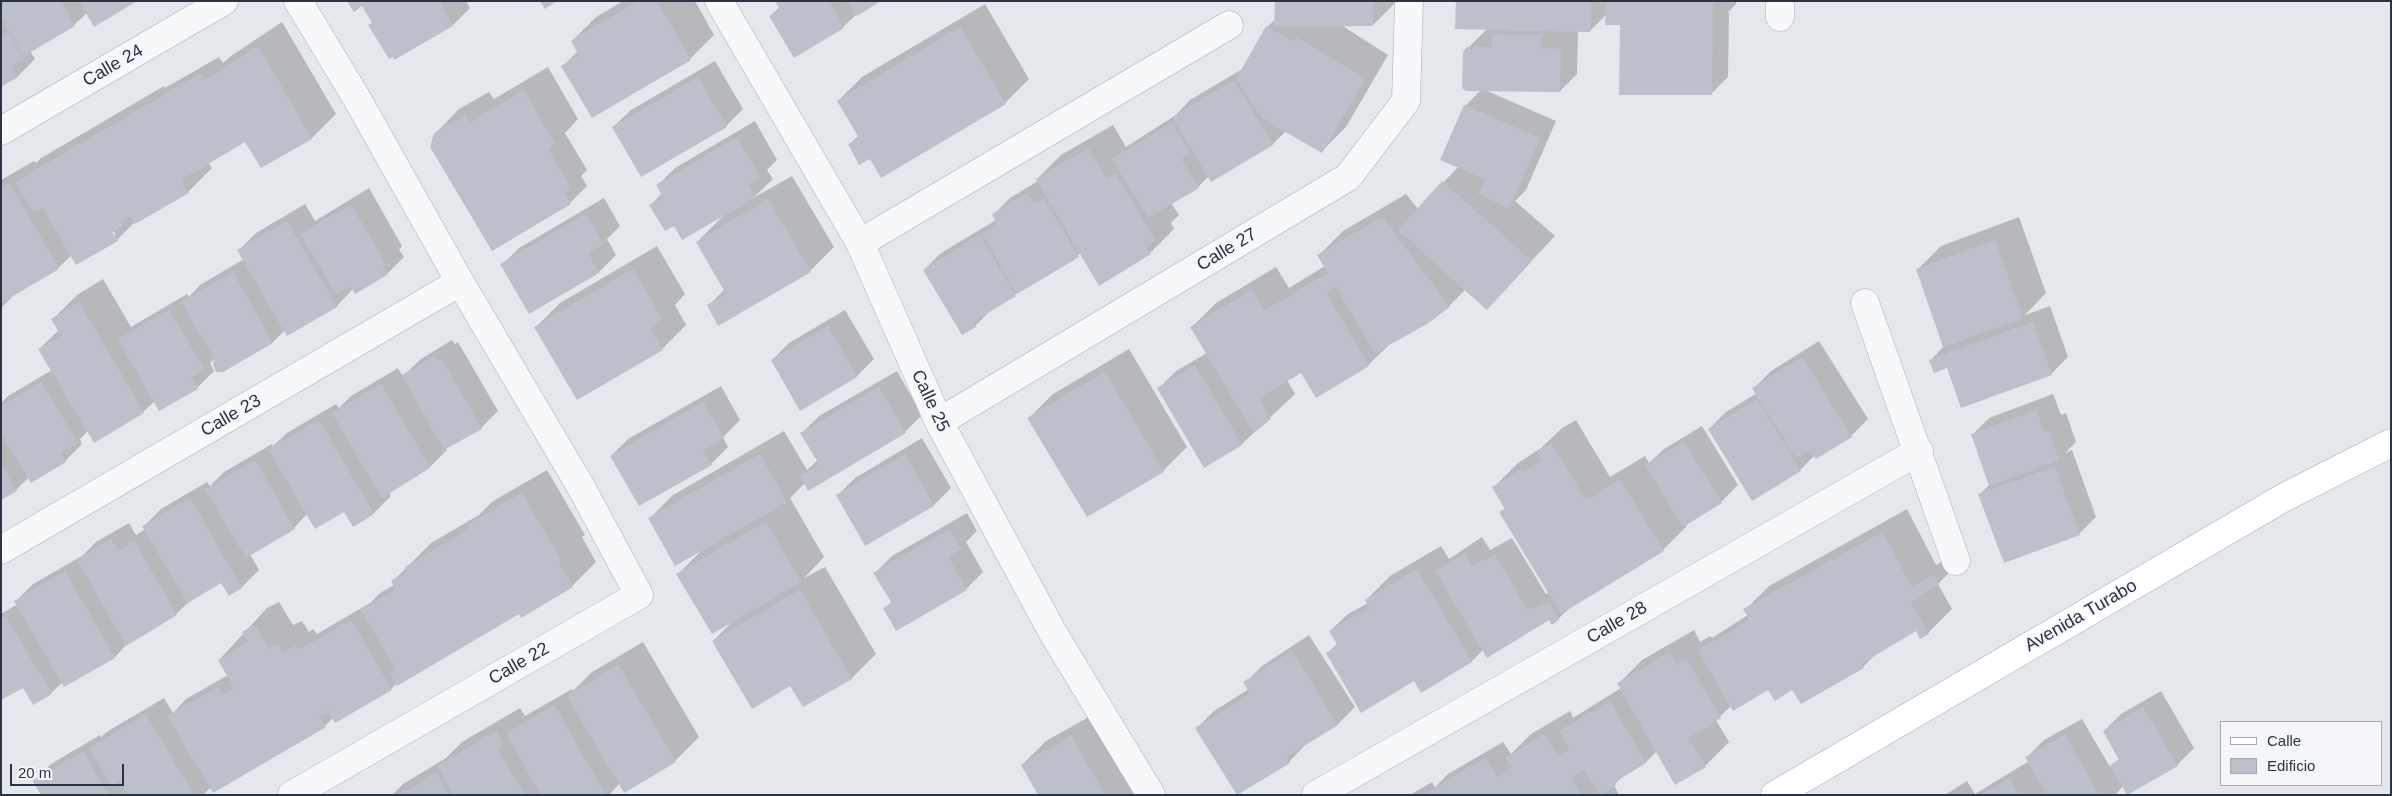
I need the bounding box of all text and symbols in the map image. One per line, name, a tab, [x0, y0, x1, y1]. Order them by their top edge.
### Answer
street label: Calle 24	[79, 40, 147, 92]
street label: Calle 27	[1193, 224, 1261, 276]
street label: Calle 25	[906, 367, 954, 435]
street label: Calle 23	[197, 390, 265, 442]
street label: Avenida Turabo	[2021, 575, 2141, 657]
street label: Calle 28	[1583, 597, 1651, 649]
street label: Calle 22	[485, 638, 553, 690]
legend	[2220, 721, 2382, 786]
text: Calle	[2267, 732, 2301, 749]
scale bar	[12, 754, 126, 786]
text: Edificio	[2267, 757, 2315, 774]
text: 20 m	[18, 764, 51, 781]

